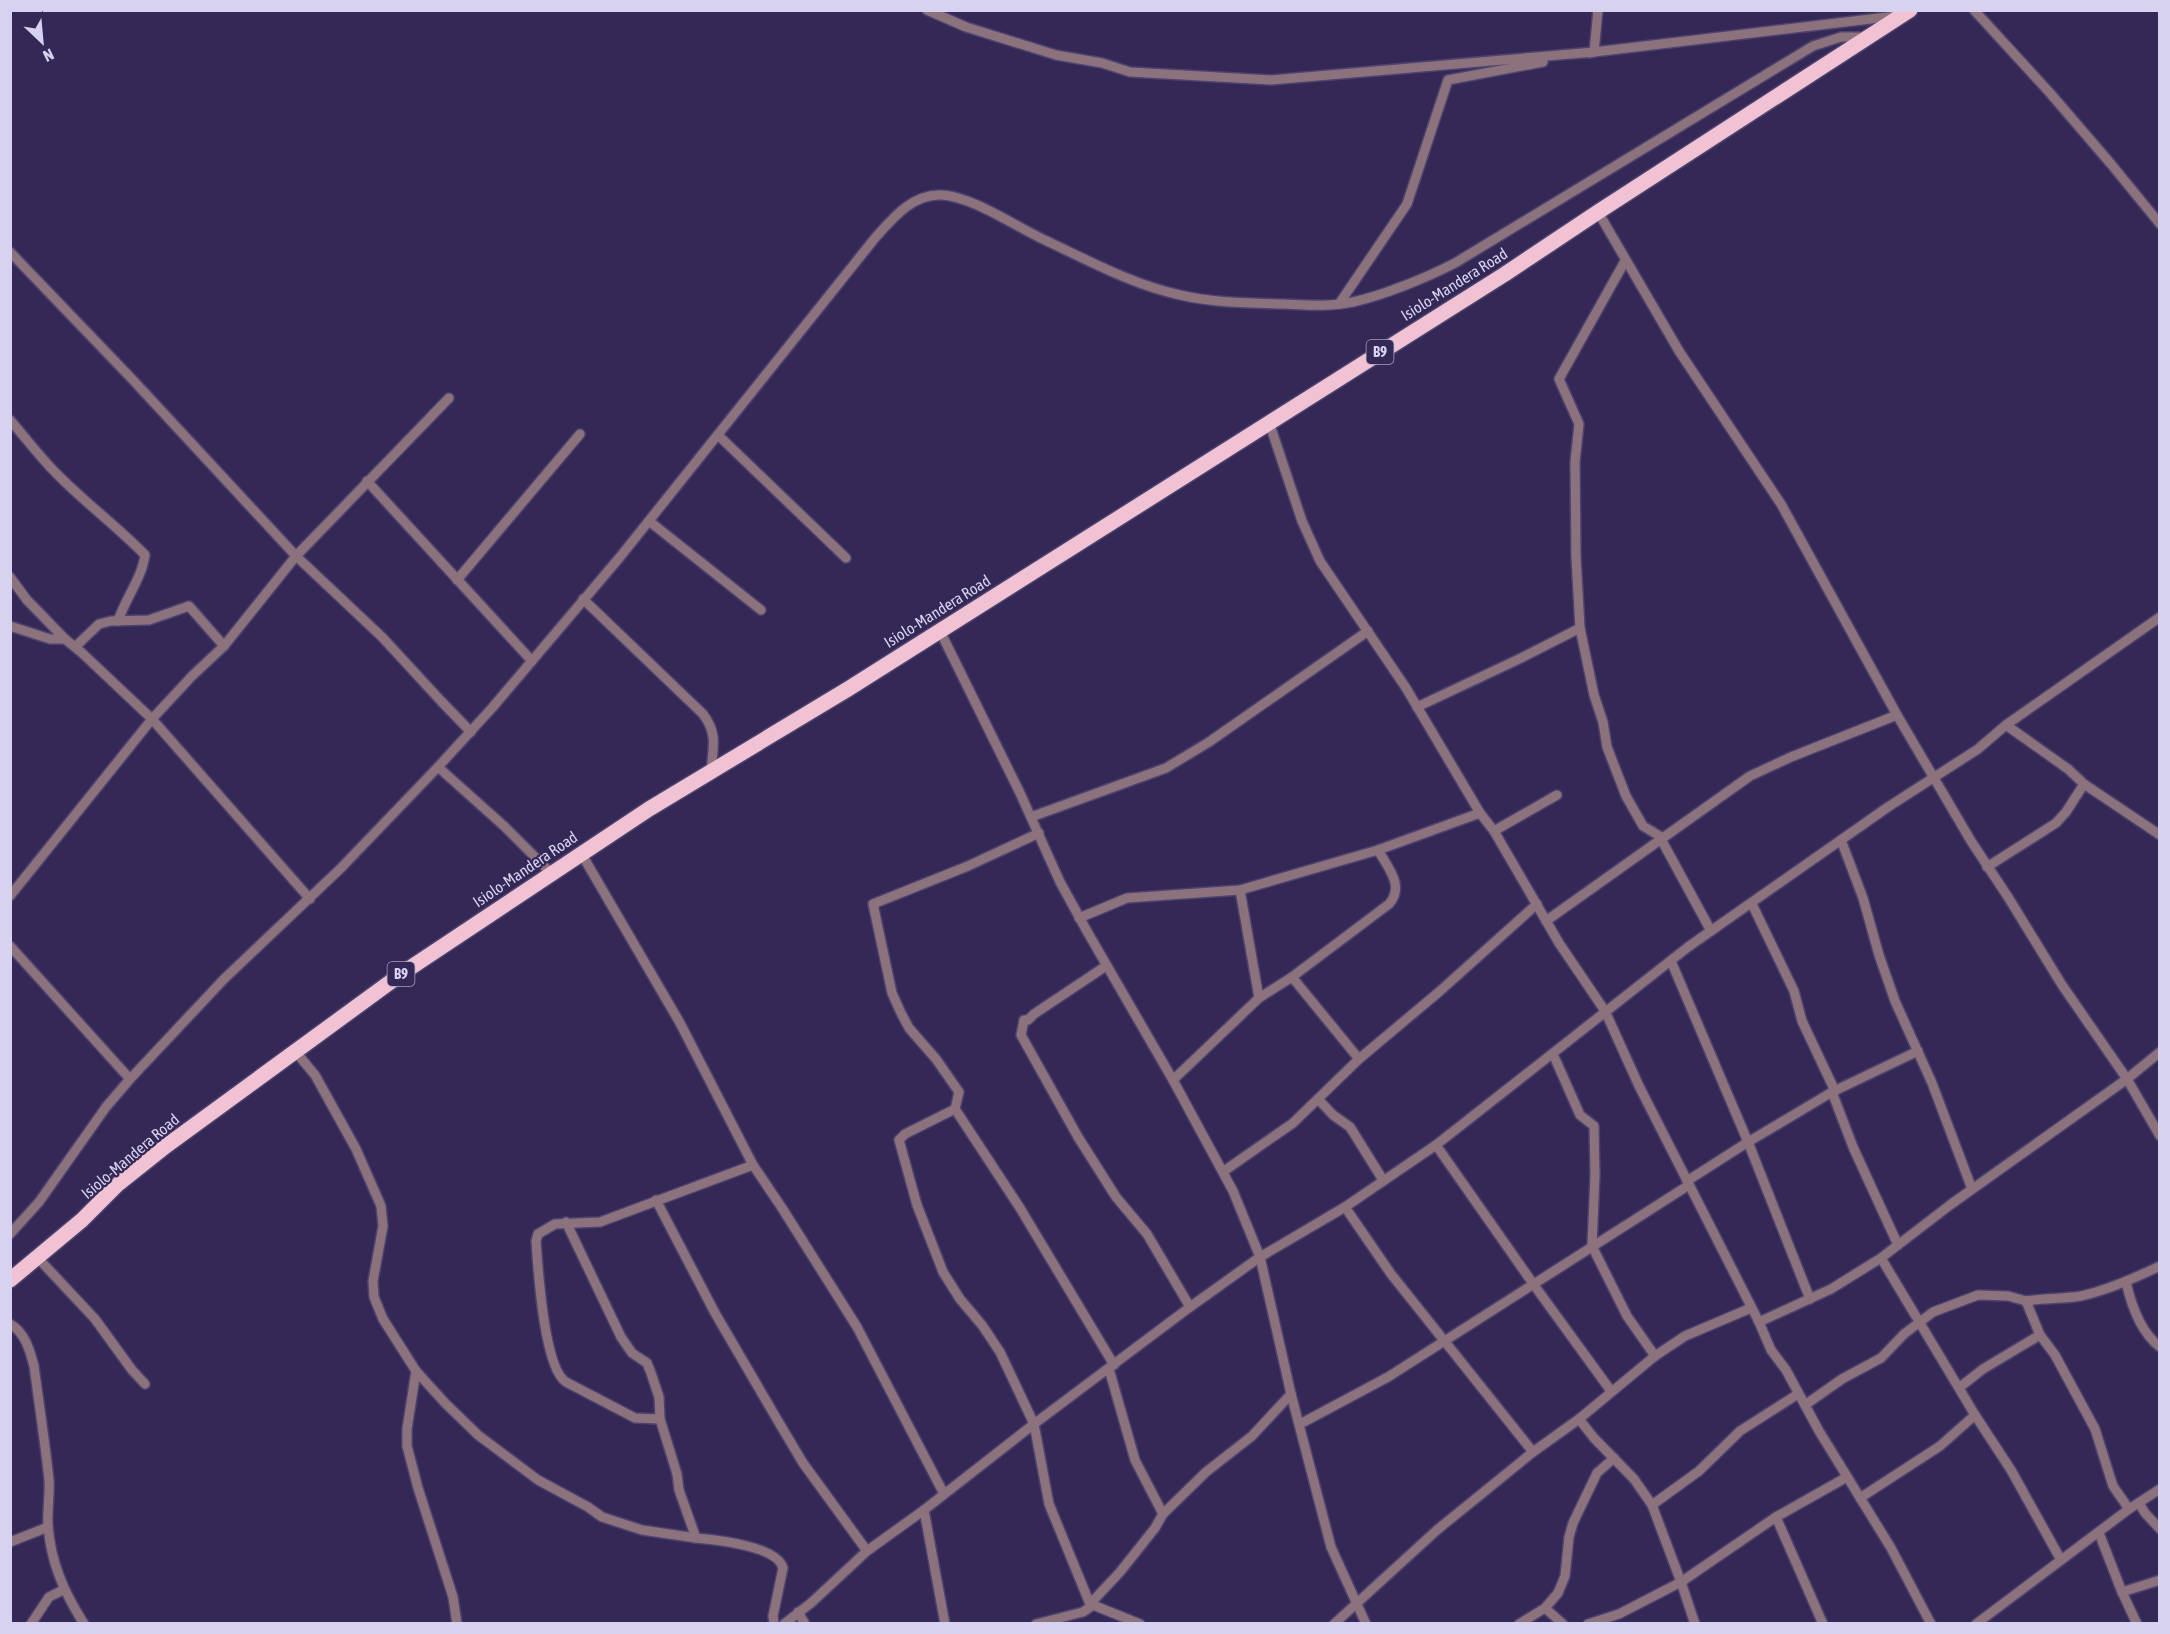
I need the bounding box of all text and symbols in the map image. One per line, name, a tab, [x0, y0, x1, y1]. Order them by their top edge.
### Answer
north arrow	[12, 12, 72, 72]
text: N	[40, 45, 57, 66]
street label: Isiolo-Mandera Road	[1398, 244, 1510, 324]
road number: B9	[1366, 340, 1394, 364]
street label: Isiolo-Mandera Road	[881, 571, 993, 651]
street label: Isiolo-Mandera Road	[469, 827, 581, 911]
road number: B9	[388, 962, 414, 986]
street label: Isiolo-Mandera Road	[78, 1110, 182, 1202]

